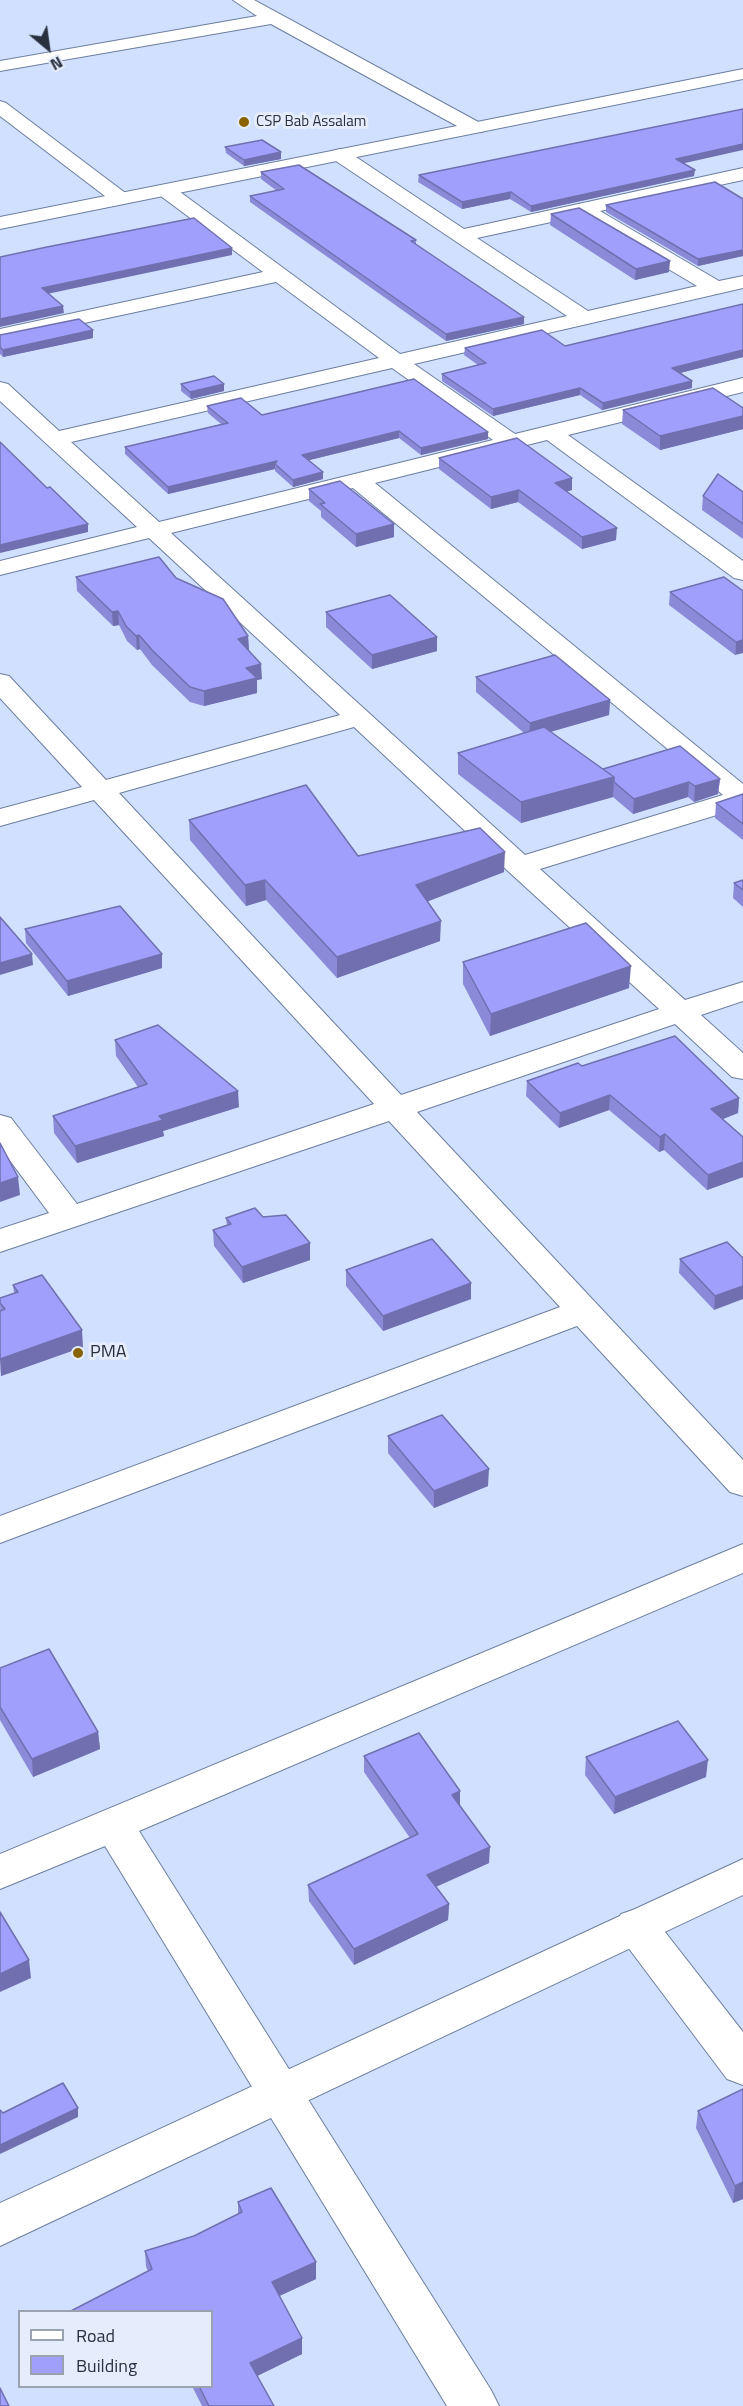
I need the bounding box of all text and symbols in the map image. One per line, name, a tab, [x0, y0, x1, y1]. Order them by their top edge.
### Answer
north arrow	[18, 18, 78, 78]
text: N	[46, 51, 67, 77]
place label: CSP Bab Assalam	[256, 113, 366, 131]
marker: CSP Bab Assalam	[237, 115, 251, 129]
place label: PMA	[90, 1342, 127, 1364]
marker: PMA	[71, 1346, 85, 1360]
legend	[18, 2310, 213, 2388]
text: Road	[76, 2322, 115, 2349]
text: Building	[76, 2352, 137, 2379]

